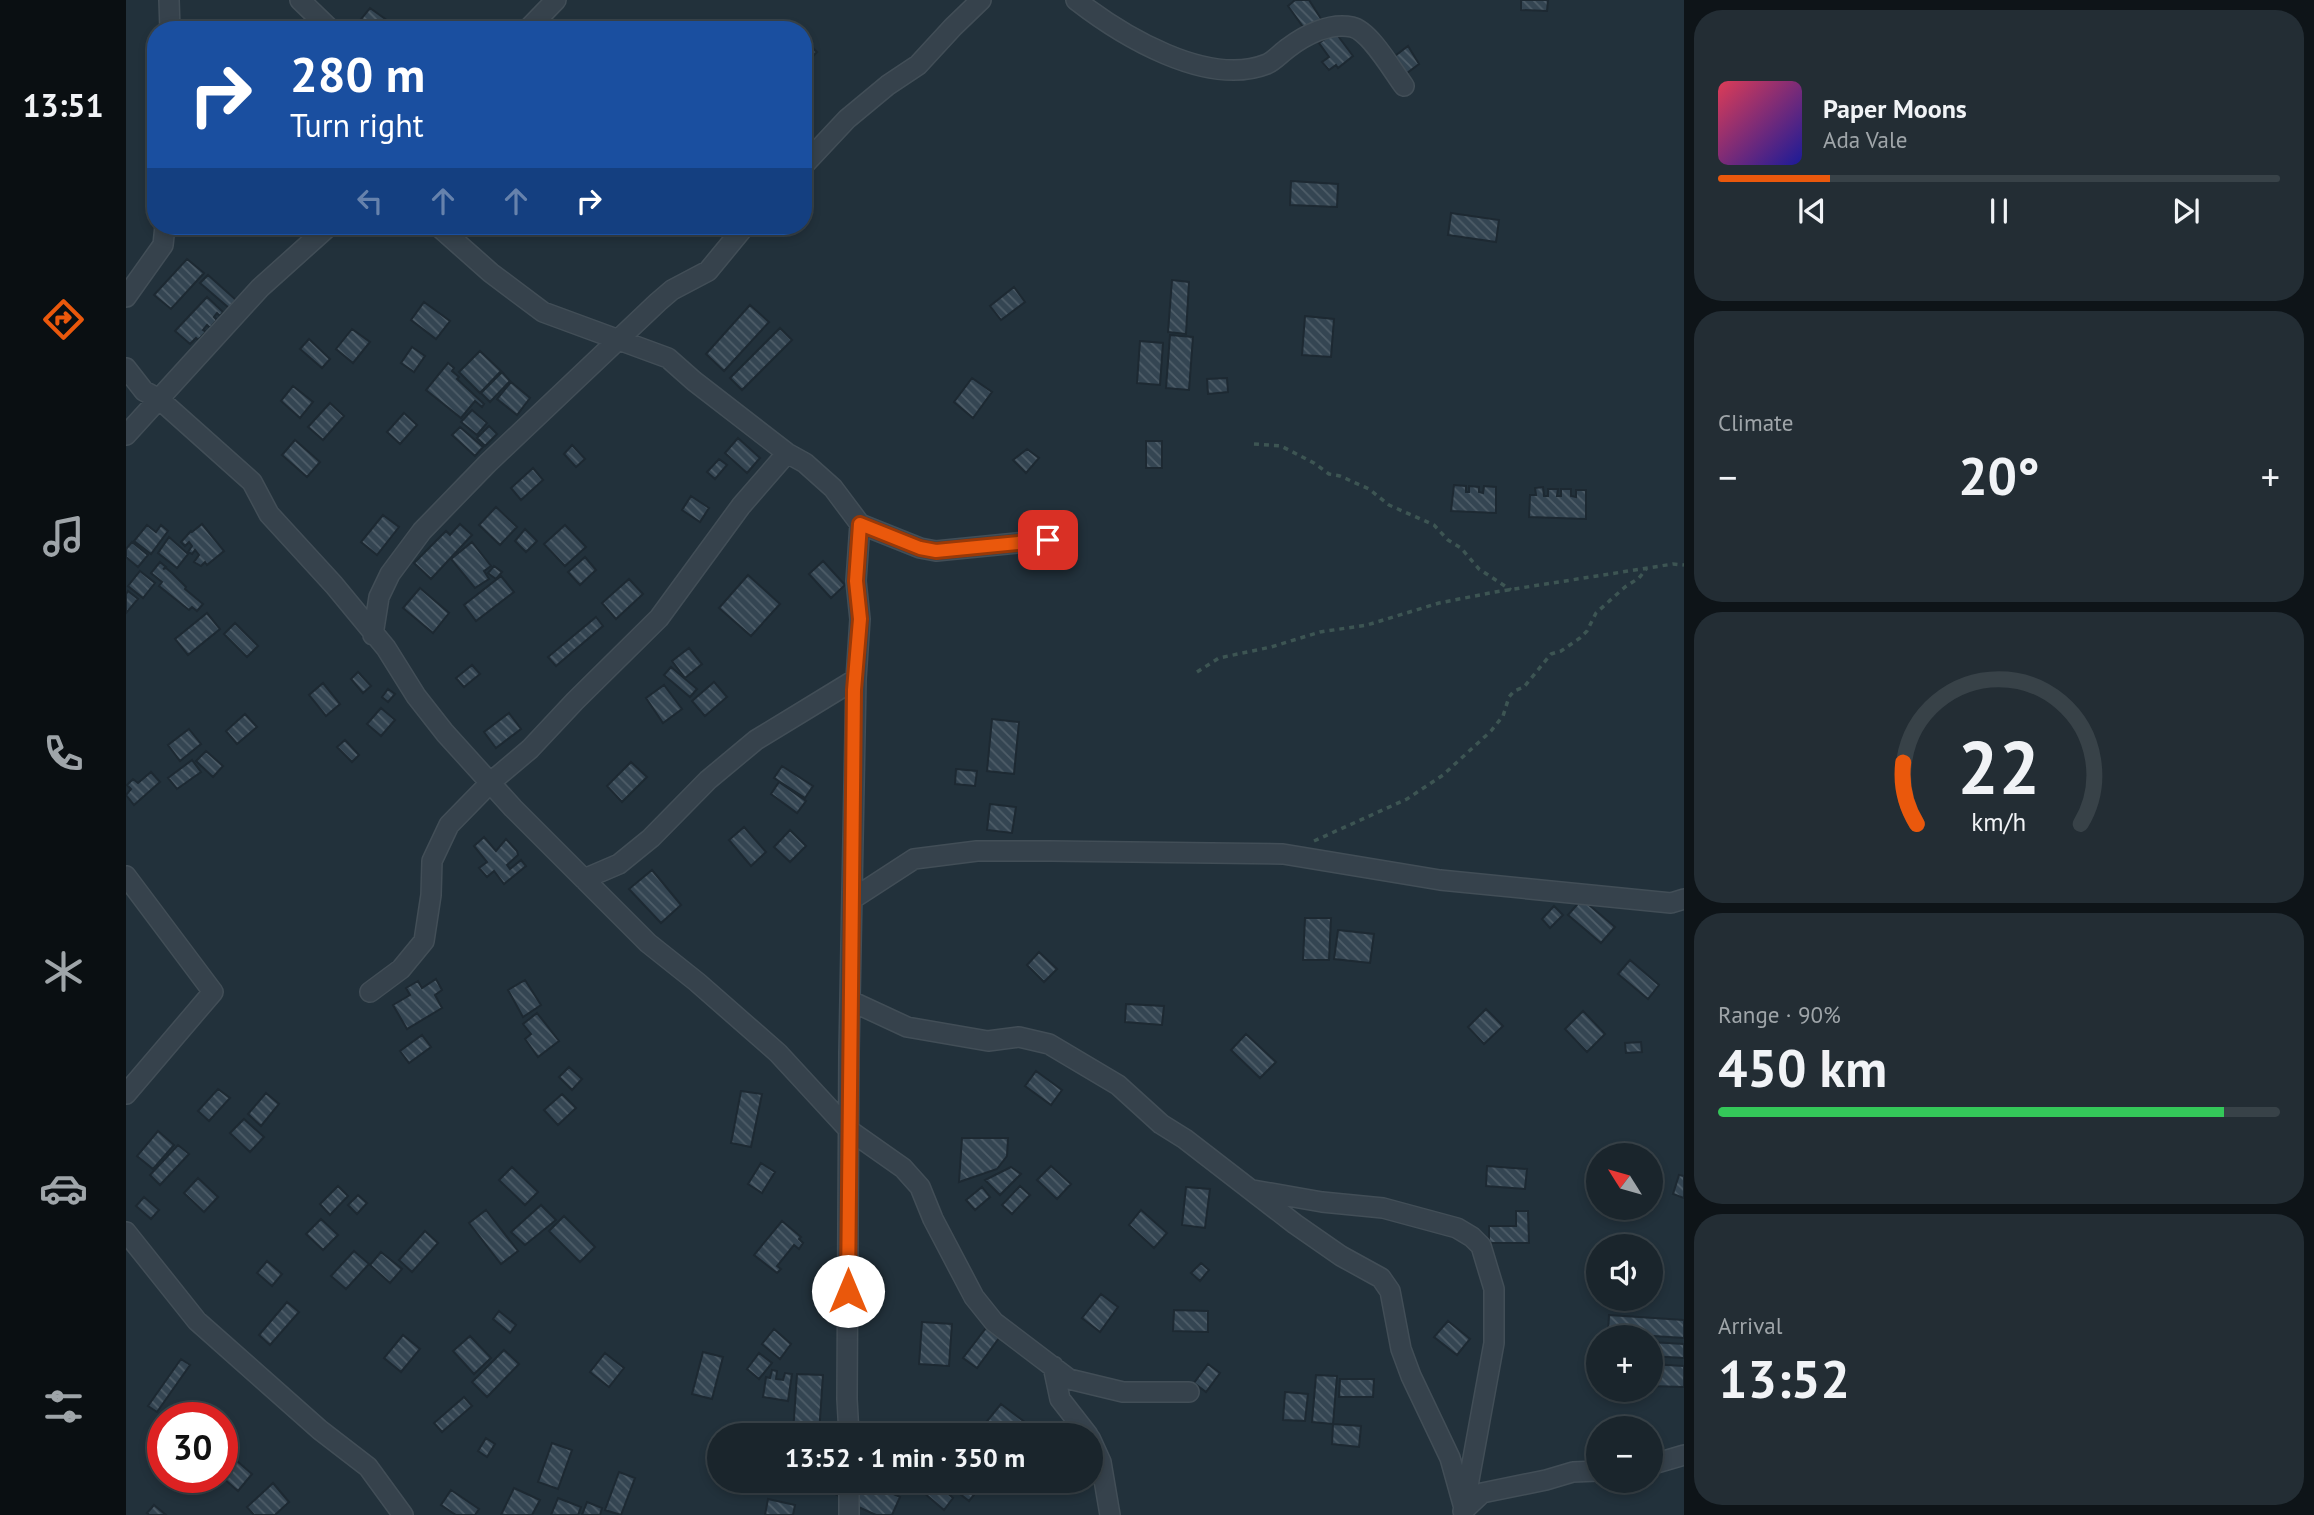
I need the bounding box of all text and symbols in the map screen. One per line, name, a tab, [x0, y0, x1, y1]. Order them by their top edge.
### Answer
text: 280 m	[290, 42, 425, 106]
icon: right	[175, 49, 266, 140]
text: 13:51	[22, 84, 104, 126]
text: Paper Moons	[1823, 92, 1967, 125]
text: Turn right	[290, 104, 424, 146]
text: Ada Vale	[1823, 125, 1907, 154]
icon: left	[351, 182, 389, 220]
icon: ahead	[424, 182, 462, 220]
icon: ahead	[497, 182, 535, 220]
icon: right	[570, 182, 608, 220]
icon: previous	[1793, 192, 1831, 230]
icon: pause	[1980, 192, 2018, 230]
icon: next	[2167, 192, 2205, 230]
icon: directions	[39, 295, 88, 344]
text: Climate	[1718, 408, 1793, 437]
text: 20°	[1958, 442, 2040, 509]
text: −	[1718, 452, 1737, 501]
text: +	[2261, 452, 2280, 501]
pin	[1018, 510, 1078, 570]
icon: music	[39, 512, 88, 561]
icon: arrive	[1029, 521, 1067, 559]
text: 22	[1958, 720, 2040, 814]
icon: phone	[39, 729, 88, 778]
text: km/h	[1972, 805, 2026, 837]
icon: climate	[39, 947, 88, 996]
text: Range · 90%	[1718, 1000, 1841, 1029]
text: 450 km	[1718, 1034, 1887, 1101]
north arrow	[1586, 1143, 1662, 1220]
map controls	[1586, 1143, 1663, 1493]
icon: car	[39, 1164, 88, 1213]
button: sound	[1586, 1234, 1663, 1311]
position arrow	[811, 1254, 885, 1328]
text: Arrival	[1718, 1311, 1782, 1340]
button: +	[1586, 1325, 1663, 1402]
text: 13:52	[1718, 1345, 1850, 1412]
icon: filters	[39, 1382, 88, 1431]
speed limit sign: 30	[147, 1402, 238, 1493]
button: −	[1586, 1416, 1663, 1493]
text: 13:52 · 1 min · 350 m	[785, 1441, 1025, 1474]

